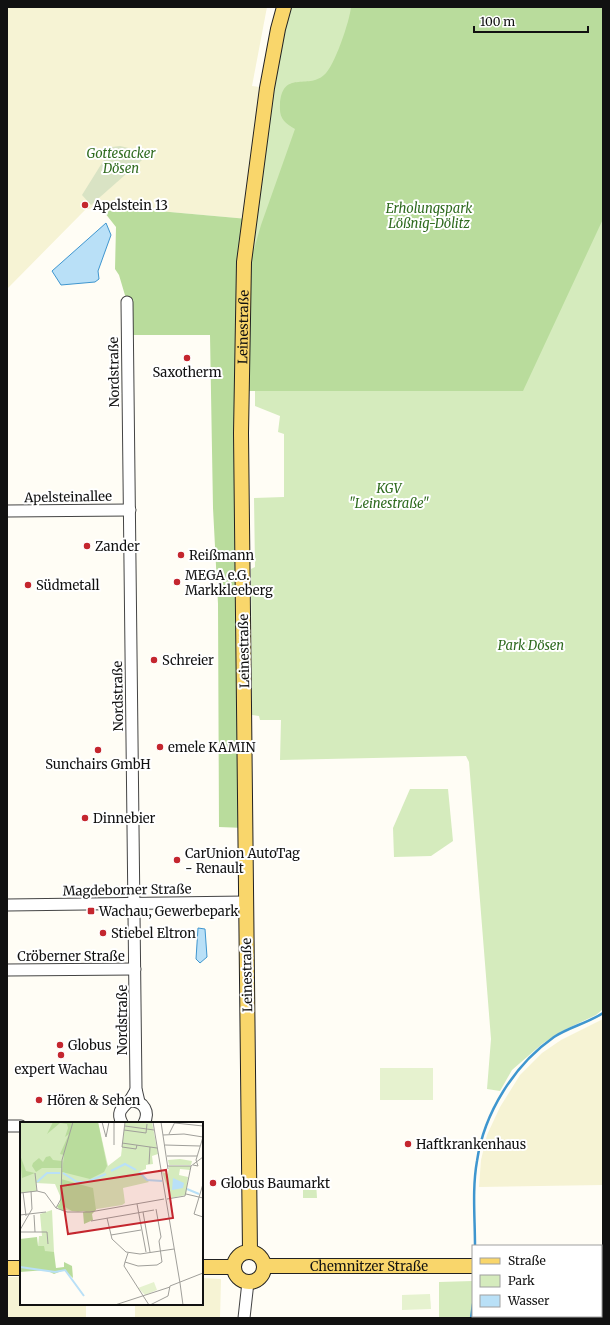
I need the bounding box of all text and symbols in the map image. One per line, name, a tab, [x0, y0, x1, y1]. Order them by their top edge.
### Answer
scale bar	[474, 8, 588, 34]
text: 100 m	[480, 14, 515, 29]
park label: Gottesacker Dösen	[87, 145, 156, 177]
place label: Apelstein 13	[92, 197, 168, 214]
marker: Apelstein 13	[80, 200, 90, 210]
park label: Erholungspark Lößnig-Dölitz	[386, 200, 472, 232]
street label: Leinestraße	[234, 290, 252, 364]
street label: Nordstraße	[105, 336, 123, 407]
marker: Saxotherm	[182, 353, 192, 363]
place label: Saxotherm	[152, 364, 222, 381]
park label: KGV "Leinestraße"	[349, 480, 430, 512]
street label: Apelsteinallee	[23, 488, 112, 506]
place label: Zander	[95, 538, 140, 555]
marker: Zander	[82, 541, 92, 551]
place label: Reißmann	[189, 547, 255, 564]
marker: Reißmann	[176, 550, 186, 560]
place label: MEGA e.G. Markkleeberg	[185, 567, 273, 599]
place label: Südmetall	[36, 577, 100, 594]
marker: MEGA e.G. Markkleeberg	[172, 577, 182, 587]
marker: Südmetall	[23, 580, 33, 590]
street label: Leinestraße	[235, 613, 253, 688]
park label: Park Dösen	[498, 637, 564, 654]
place label: Schreier	[162, 652, 214, 669]
marker: Schreier	[149, 655, 159, 665]
street label: Nordstraße	[109, 660, 127, 731]
place label: emele KAMIN	[168, 739, 256, 756]
marker: emele KAMIN	[155, 742, 165, 752]
marker: Sunchairs GmbH	[93, 745, 103, 755]
place label: Sunchairs GmbH	[45, 756, 151, 773]
place label: Dinnebier	[93, 810, 156, 827]
marker: Dinnebier	[80, 813, 90, 823]
place label: CarUnion AutoTag - Renault	[185, 845, 300, 877]
marker: CarUnion AutoTag - Renault	[172, 855, 182, 865]
street label: Magdeborner Straße	[62, 880, 192, 900]
place label: Wachau, Gewerbepark	[98, 903, 239, 920]
marker: Wachau, Gewerbepark	[86, 906, 96, 916]
place label: Stiebel Eltron	[111, 925, 196, 942]
marker: Stiebel Eltron	[98, 928, 108, 938]
street label: Leinestraße	[238, 937, 256, 1012]
street label: Cröberner Straße	[17, 948, 125, 965]
street label: Nordstraße	[114, 985, 131, 1055]
place label: Globus	[68, 1037, 111, 1054]
marker: Globus	[55, 1040, 65, 1050]
marker: expert Wachau	[56, 1050, 66, 1060]
place label: expert Wachau	[14, 1061, 108, 1078]
place label: Hören & Sehen	[47, 1092, 141, 1109]
marker: Hören & Sehen	[34, 1095, 44, 1105]
inset map	[20, 1122, 203, 1305]
place label: Haftkrankenhaus	[416, 1136, 526, 1153]
marker: Haftkrankenhaus	[403, 1139, 413, 1149]
place label: Globus Baumarkt	[221, 1175, 330, 1192]
marker: Globus Baumarkt	[208, 1178, 218, 1188]
legend	[472, 1245, 602, 1317]
text: Straße	[508, 1253, 546, 1268]
street label: Chemnitzer Straße	[310, 1258, 428, 1275]
text: Park	[508, 1273, 535, 1288]
text: Wasser	[507, 1293, 550, 1308]

